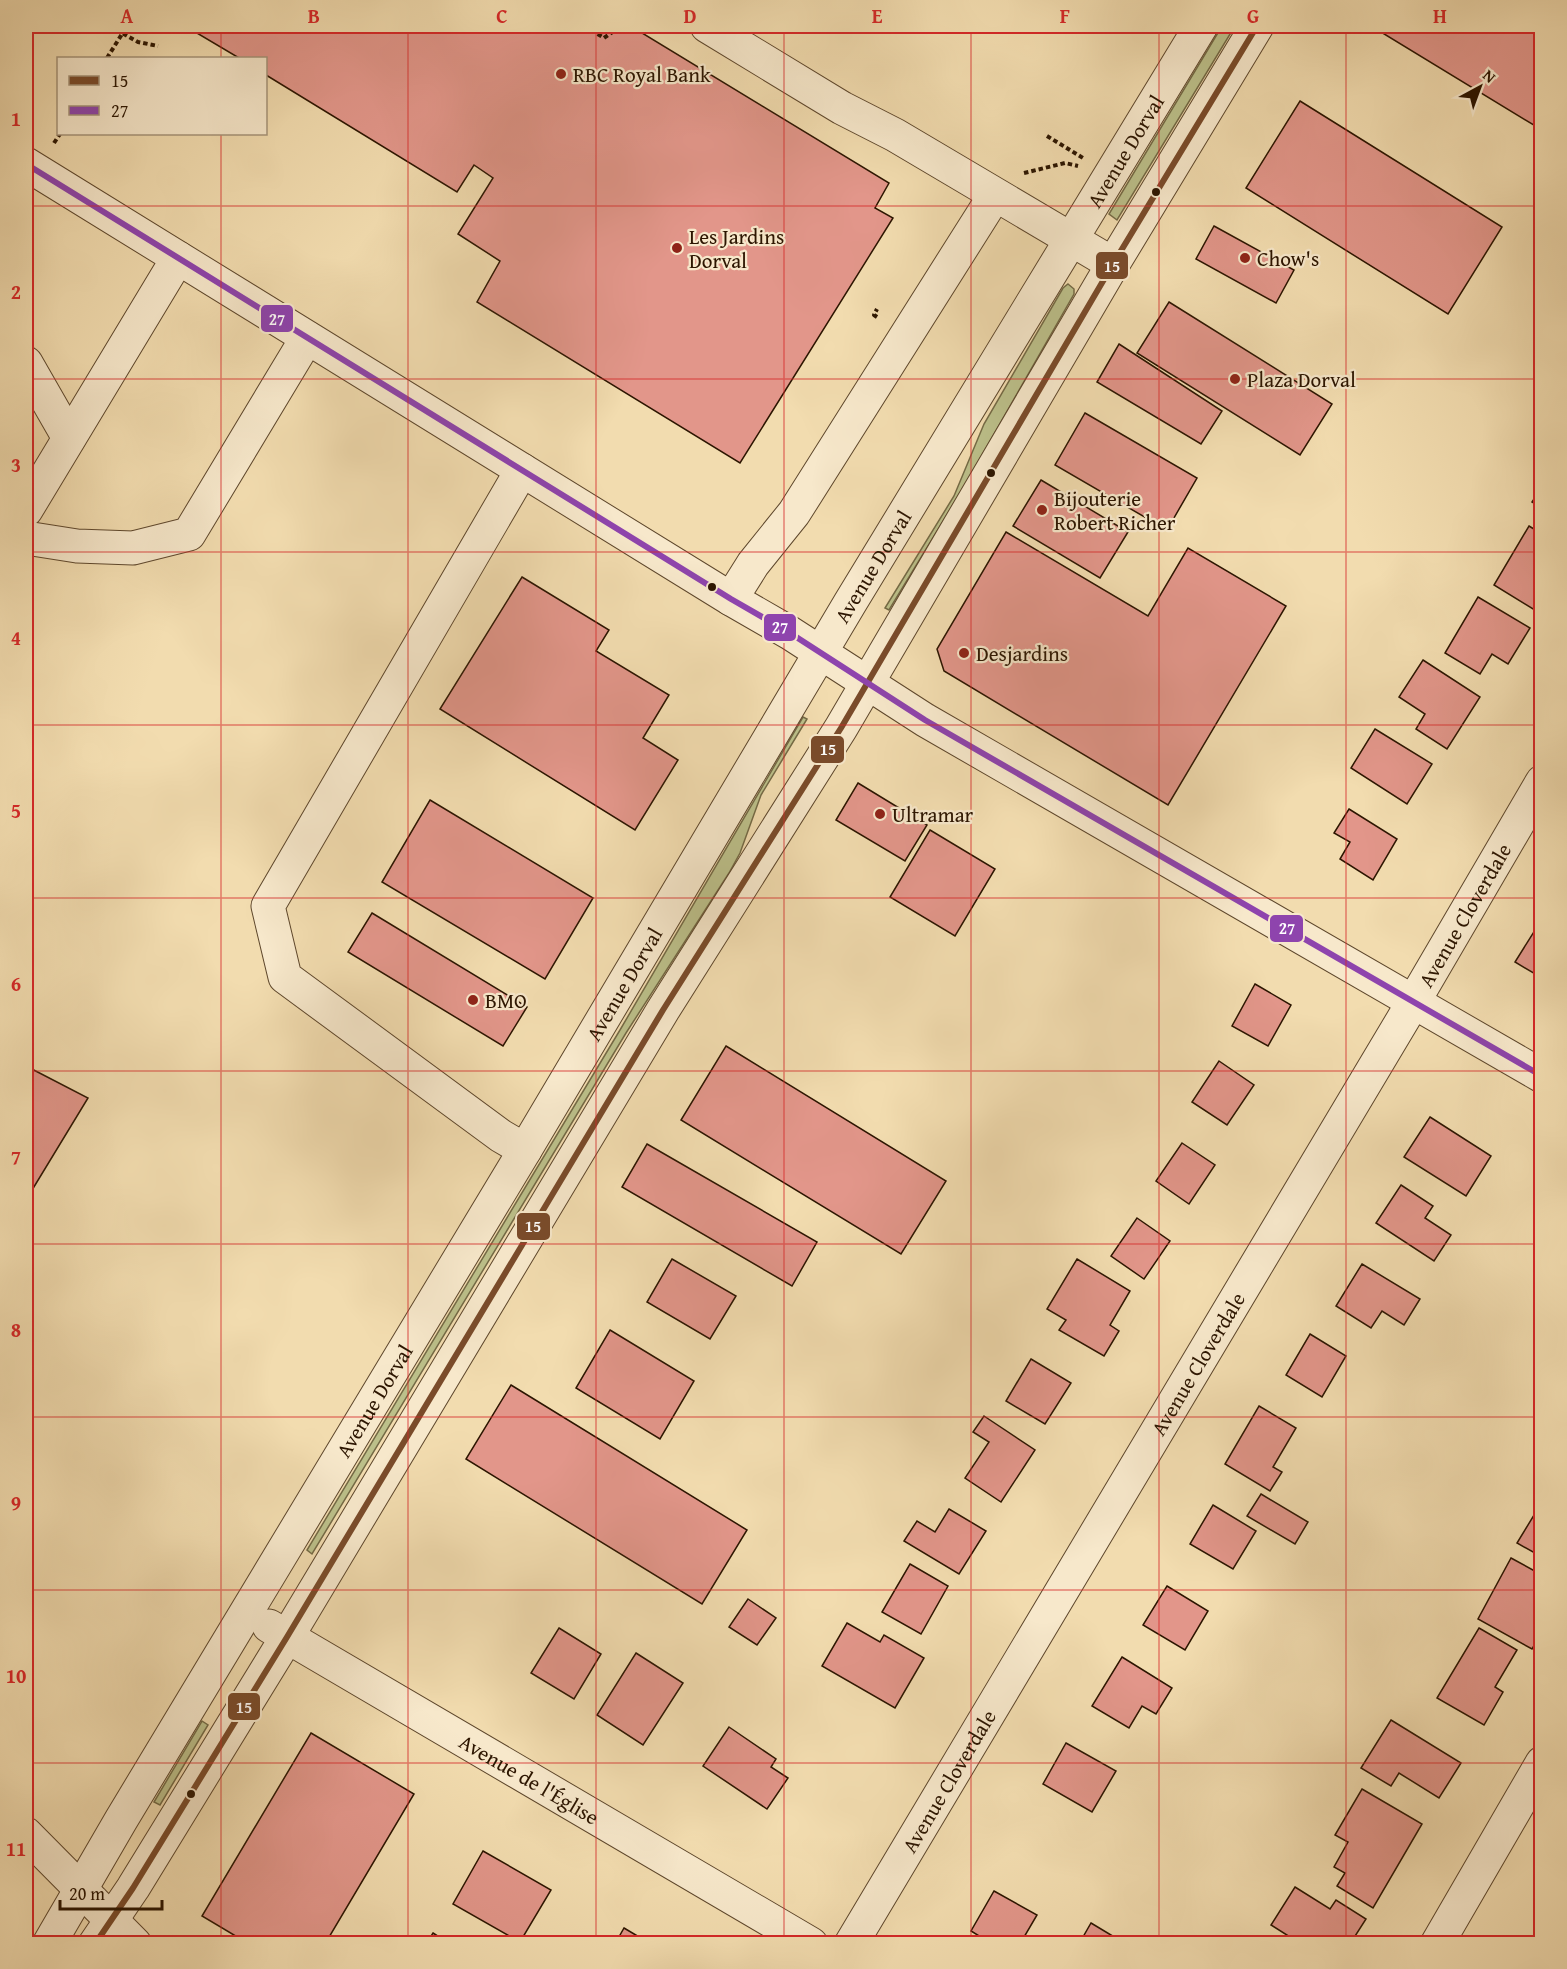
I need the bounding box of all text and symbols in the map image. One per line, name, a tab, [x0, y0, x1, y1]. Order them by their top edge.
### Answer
text: A	[121, 1, 134, 30]
text: B	[308, 1, 320, 30]
text: C	[496, 1, 508, 30]
text: D	[683, 1, 697, 30]
text: E	[872, 1, 883, 30]
text: F	[1060, 1, 1070, 30]
text: G	[1247, 1, 1259, 30]
text: H	[1433, 1, 1447, 30]
legend	[57, 57, 267, 135]
north arrow	[1450, 57, 1510, 117]
place label: RBC Royal Bank	[573, 59, 711, 90]
text: N	[1478, 63, 1502, 88]
text: 15	[111, 67, 128, 94]
marker: RBC Royal Bank	[554, 67, 568, 81]
street label: Avenue Dorval	[1079, 89, 1171, 213]
text: 27	[111, 97, 128, 124]
text: 1	[11, 104, 21, 133]
unlabelled marker	[1150, 186, 1162, 198]
place label: Les Jardins Dorval	[689, 221, 784, 276]
marker: Les Jardins Dorval	[670, 241, 684, 255]
place label: Chow's	[1257, 243, 1319, 274]
line badge: 15	[1095, 251, 1129, 280]
marker: Chow's	[1238, 251, 1252, 265]
text: 15	[1104, 254, 1120, 278]
text: 2	[11, 277, 21, 306]
line badge: 27	[260, 304, 294, 333]
text: 27	[269, 307, 285, 331]
place label: Plaza Dorval	[1247, 364, 1356, 395]
marker: Plaza Dorval	[1228, 372, 1242, 386]
text: 3	[11, 450, 21, 479]
unlabelled marker	[985, 467, 997, 479]
place label: Bijouterie Robert Richer	[1054, 483, 1176, 538]
marker: Bijouterie Robert Richer	[1035, 503, 1049, 517]
street label: Avenue Dorval	[826, 504, 919, 629]
unlabelled marker	[706, 581, 718, 593]
line badge: 27	[763, 613, 797, 642]
text: 27	[772, 615, 788, 639]
text: 4	[11, 623, 21, 652]
place label: Desjardins	[976, 638, 1068, 669]
marker: Desjardins	[957, 646, 971, 660]
line badge: 15	[810, 735, 845, 764]
text: 15	[820, 737, 836, 761]
text: 5	[11, 796, 21, 825]
place label: Ultramar	[892, 799, 974, 830]
marker: Ultramar	[873, 807, 887, 821]
street label: Avenue Cloverdale	[1410, 837, 1519, 993]
line badge: 27	[1269, 914, 1304, 943]
text: 27	[1279, 916, 1295, 940]
street label: Avenue Dorval	[578, 921, 670, 1046]
text: 6	[11, 969, 21, 998]
place label: BMO	[485, 985, 527, 1016]
marker: BMO	[466, 993, 480, 1007]
text: 7	[11, 1142, 21, 1171]
line badge: 15	[516, 1212, 551, 1241]
text: 15	[525, 1214, 541, 1238]
street label: Avenue Cloverdale	[1143, 1286, 1252, 1441]
text: 8	[11, 1315, 21, 1344]
street label: Avenue Dorval	[328, 1338, 420, 1463]
text: 9	[11, 1488, 21, 1517]
text: 10	[6, 1661, 26, 1690]
line badge: 15	[227, 1692, 261, 1721]
text: 15	[236, 1695, 252, 1719]
street label: Avenue Cloverdale	[894, 1703, 1003, 1858]
street label: Avenue de l'Église	[454, 1726, 605, 1832]
unlabelled marker	[185, 1788, 197, 1800]
text: 11	[6, 1834, 26, 1863]
scale bar	[60, 1873, 162, 1911]
text: 20 m	[69, 1880, 105, 1907]

